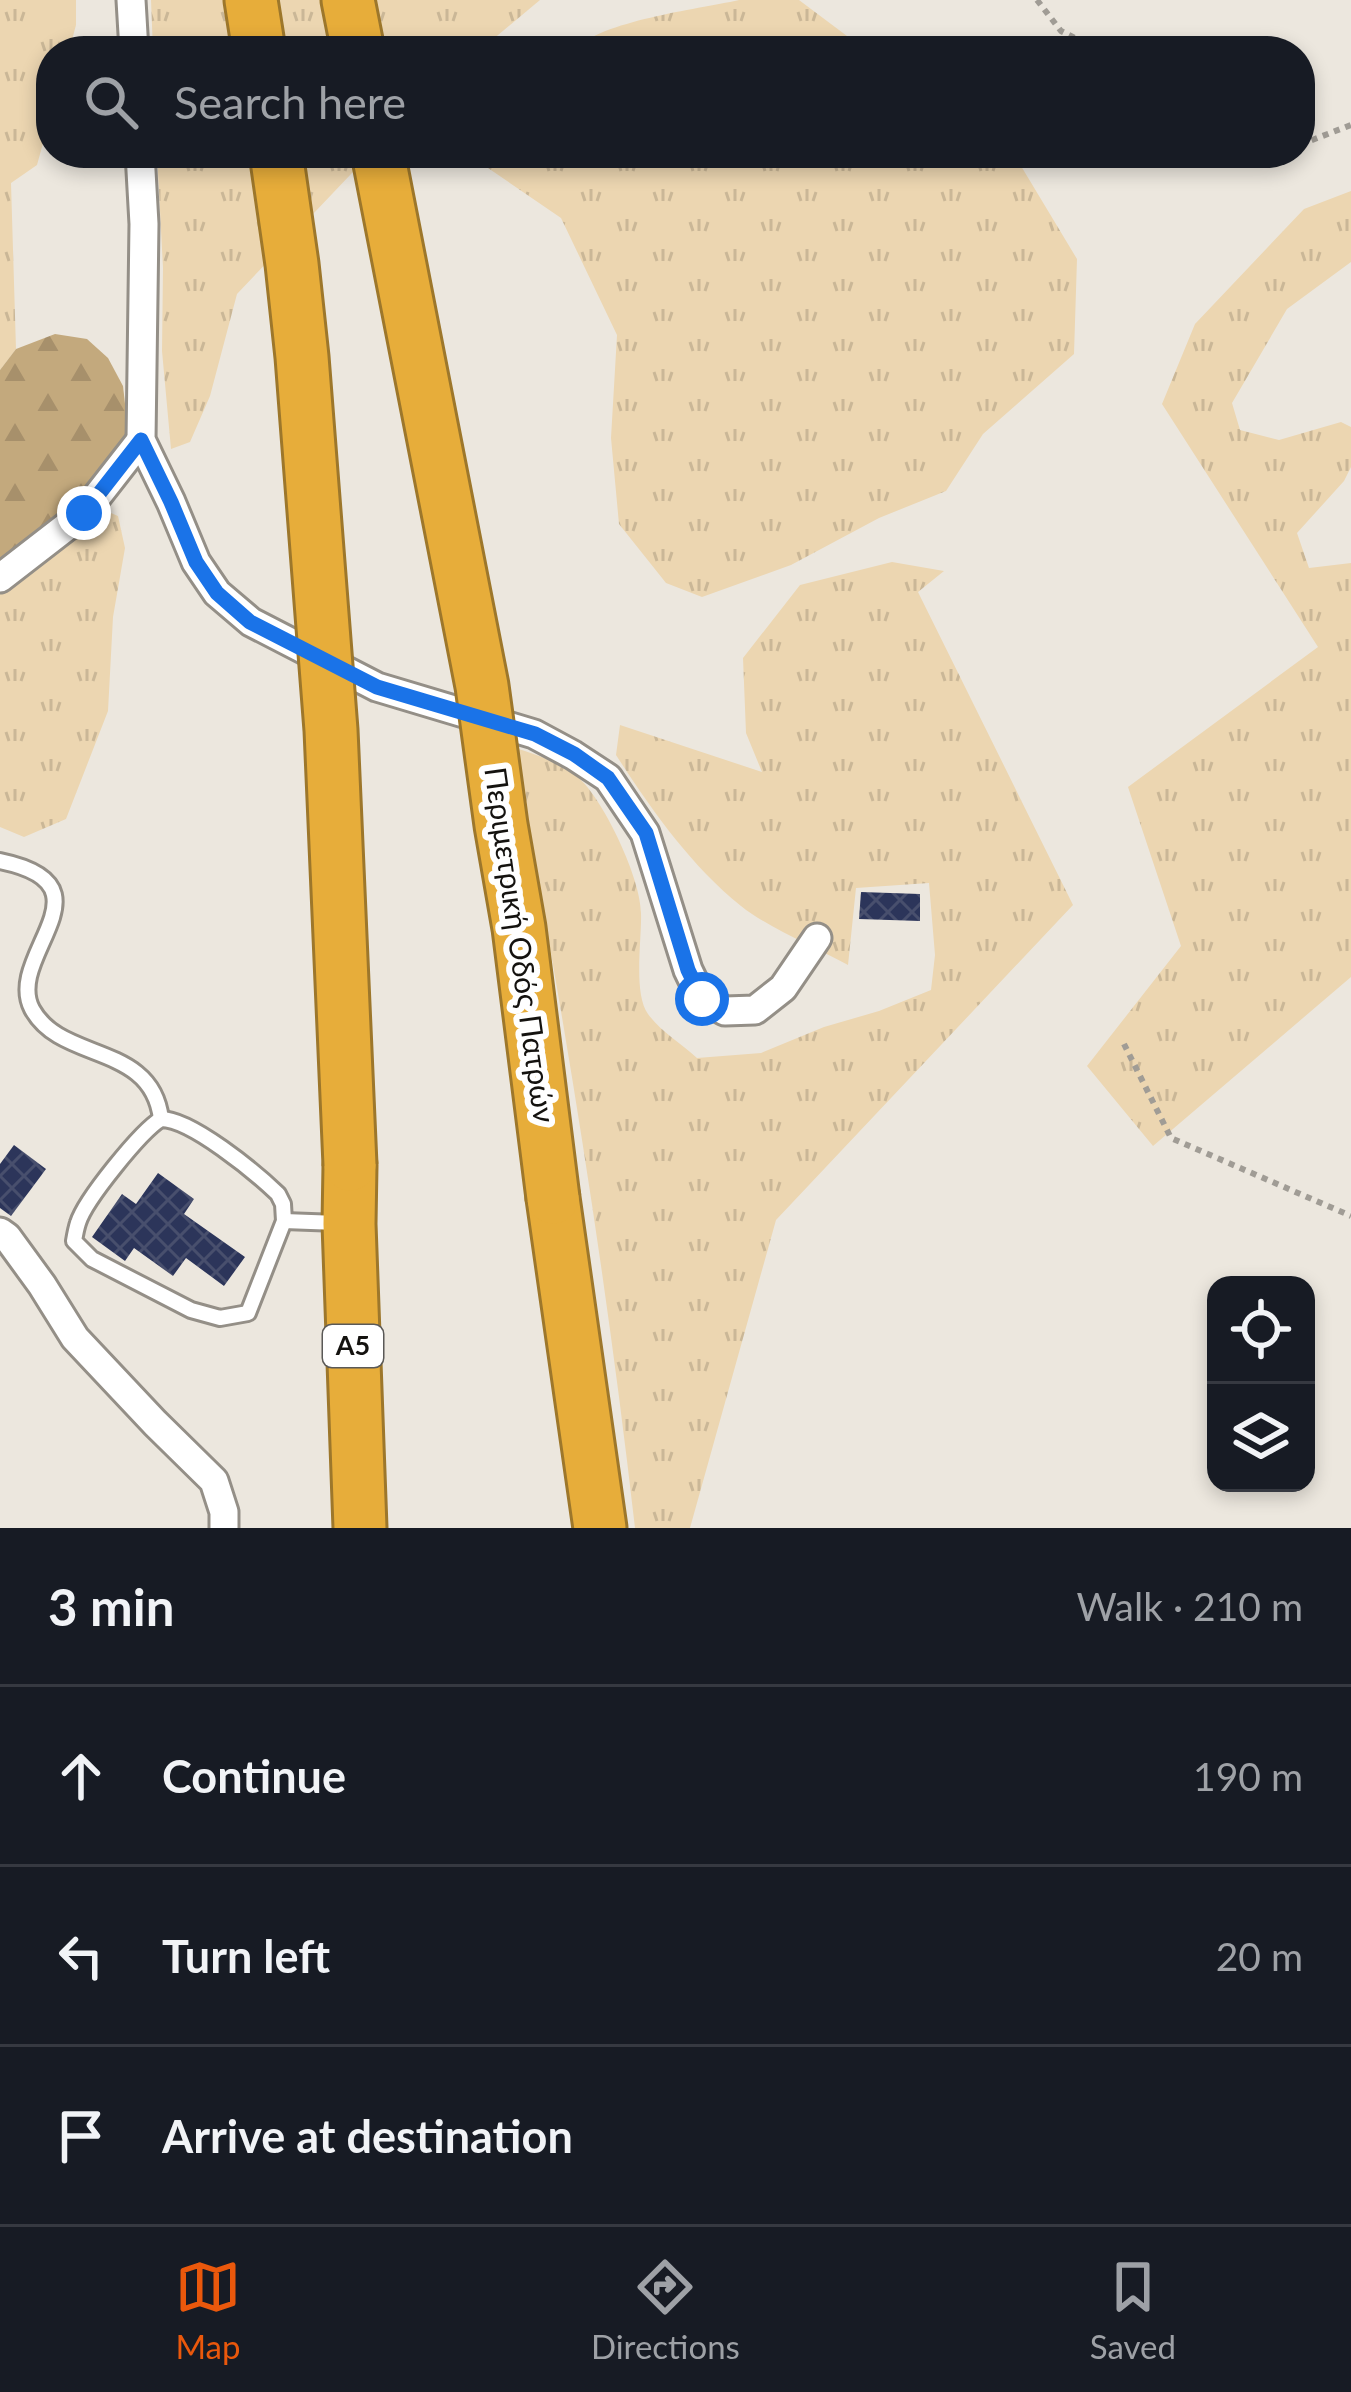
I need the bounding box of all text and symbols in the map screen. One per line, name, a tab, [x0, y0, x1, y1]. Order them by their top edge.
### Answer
search box	[36, 36, 1315, 168]
icon: search	[78, 69, 144, 135]
text: Search here	[174, 75, 406, 129]
route end	[57, 486, 111, 540]
street label: Περιμετρική Οδός Πατρών	[478, 765, 564, 1125]
route start	[675, 972, 729, 1026]
map controls	[1207, 1276, 1315, 1492]
button: locate	[1207, 1276, 1315, 1384]
road number: Α5	[323, 1325, 383, 1367]
button: layers	[1207, 1384, 1315, 1492]
text: 3 min	[48, 1576, 174, 1637]
text: Walk · 210 m	[1076, 1583, 1303, 1629]
icon: ahead	[48, 1743, 114, 1809]
text: Continue	[162, 1749, 346, 1803]
text: 190 m	[1193, 1753, 1303, 1799]
icon: left	[48, 1923, 114, 1989]
text: Turn left	[162, 1929, 330, 1983]
text: 20 m	[1216, 1933, 1303, 1979]
icon: arrive	[48, 2103, 114, 2169]
text: Arrive at destination	[162, 2109, 573, 2163]
tab: Map	[175, 2254, 241, 2366]
tab: Directions	[591, 2254, 740, 2366]
tab: Saved	[1090, 2254, 1176, 2366]

